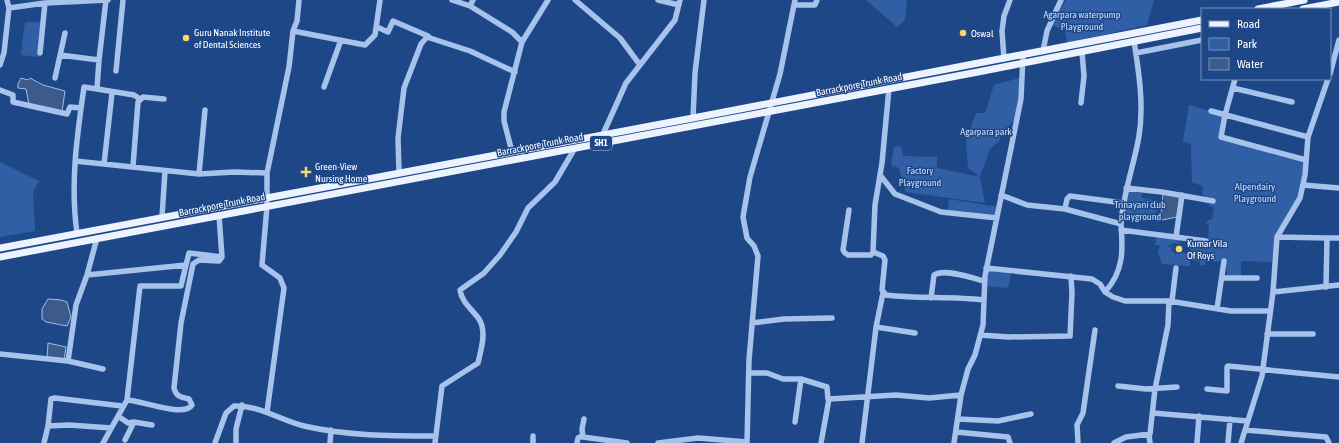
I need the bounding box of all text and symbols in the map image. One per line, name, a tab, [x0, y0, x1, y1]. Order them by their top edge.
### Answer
legend	[1201, 8, 1331, 80]
park label: Agarpara waterpump Playground	[1043, 9, 1121, 32]
text: Road	[1237, 17, 1260, 31]
place label: Guru Nanak Institute of Dental Sciences	[194, 27, 271, 50]
marker: Oswal	[958, 28, 968, 38]
place label: Oswal	[971, 28, 994, 39]
marker: Guru Nanak Institute of Dental Sciences	[181, 33, 191, 43]
text: Park	[1237, 37, 1258, 51]
text: Water	[1237, 57, 1264, 71]
street label: Barrackpore Trunk Road	[815, 71, 903, 98]
park label: Agarpara park	[960, 126, 1012, 137]
street label: Barrackpore Trunk Road	[496, 131, 584, 158]
road number: SH1	[590, 136, 612, 150]
place label: Green-View Nursing Home	[315, 161, 368, 184]
park label: Factory Playground	[899, 165, 942, 188]
marker: Green-View Nursing Home	[300, 166, 312, 178]
park label: Alpendairy Playground	[1234, 181, 1277, 204]
street label: Barrackpore Trunk Road	[178, 191, 266, 218]
park label: Trinayani club playground	[1114, 199, 1166, 222]
place label: Kumar Vila Of Roys	[1187, 238, 1228, 261]
marker: Kumar Vila Of Roys	[1174, 244, 1184, 254]

